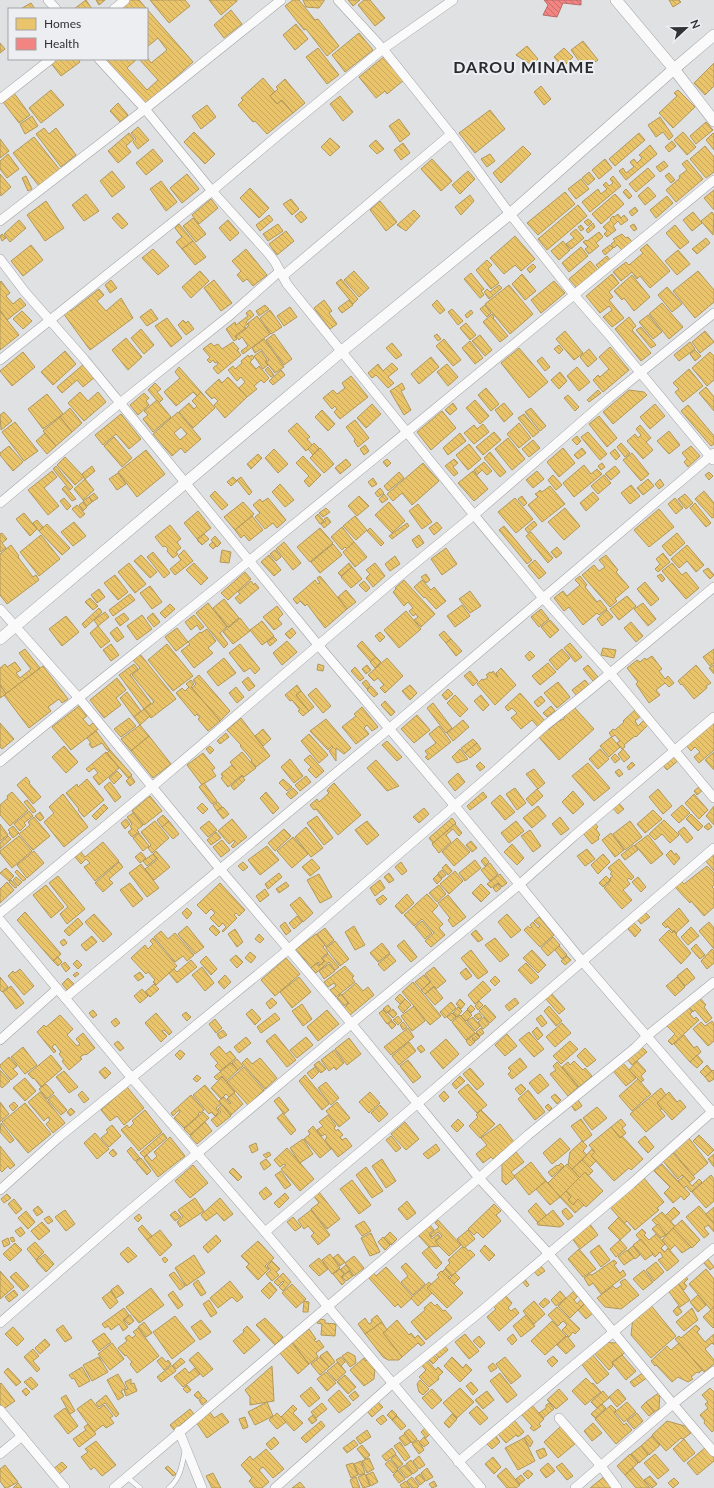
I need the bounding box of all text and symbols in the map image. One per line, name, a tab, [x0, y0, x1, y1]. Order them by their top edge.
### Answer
legend	[8, 8, 148, 60]
north arrow	[666, 8, 706, 48]
text: Homes	[44, 16, 81, 31]
text: N	[688, 18, 703, 30]
text: Health	[44, 36, 79, 51]
district label: DAROU MINAME	[453, 57, 595, 76]

